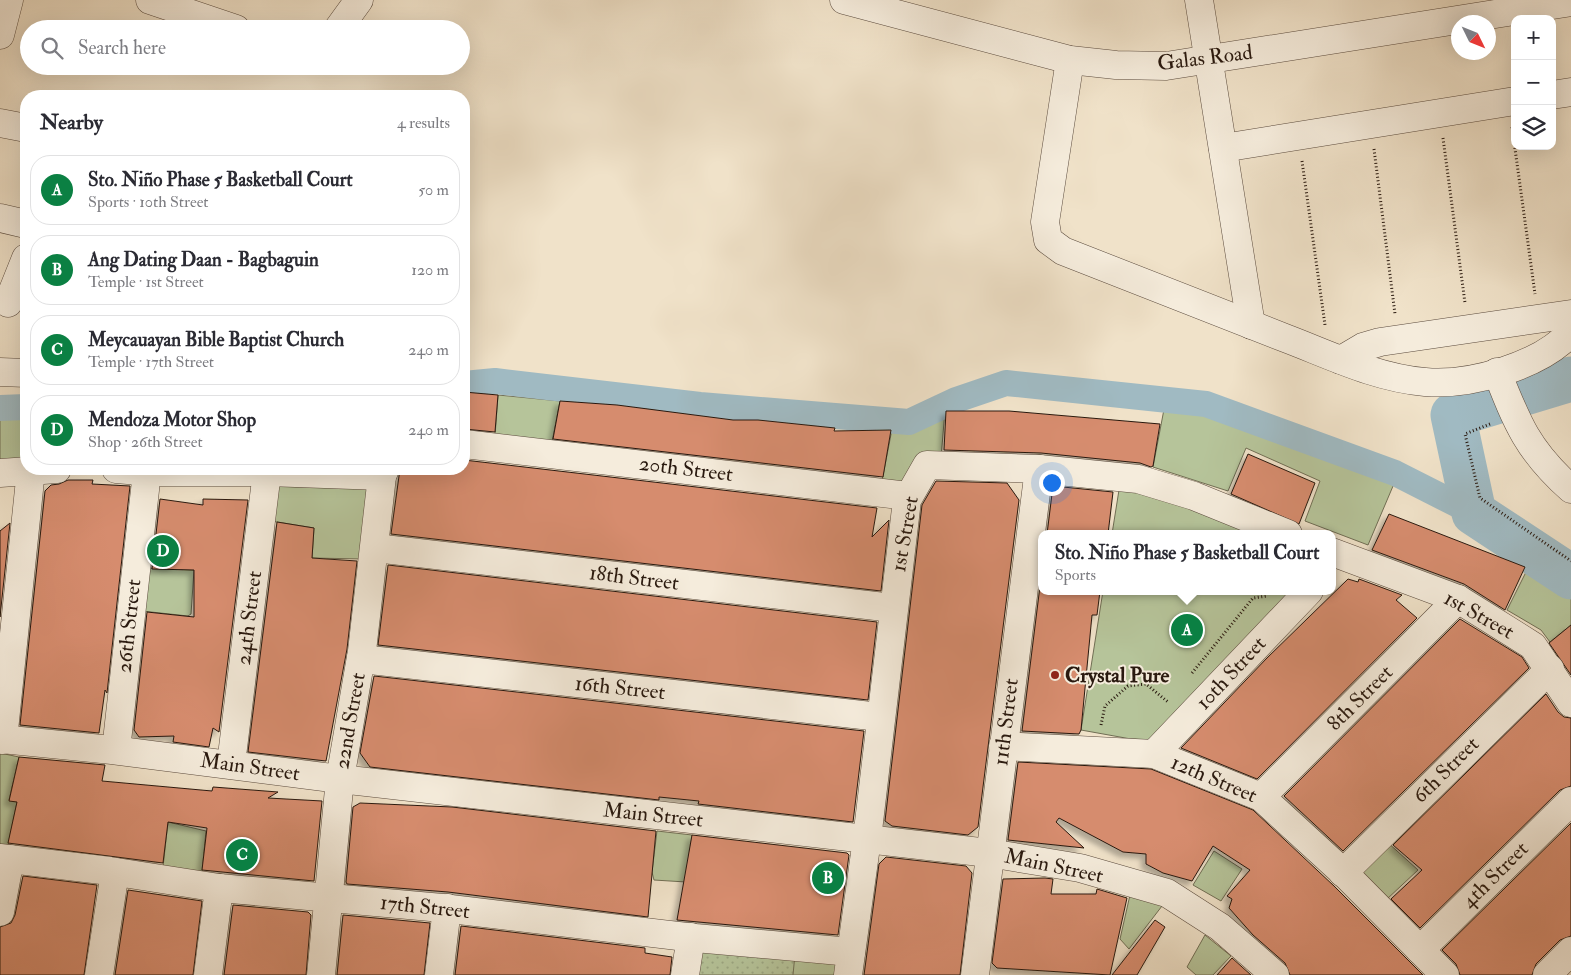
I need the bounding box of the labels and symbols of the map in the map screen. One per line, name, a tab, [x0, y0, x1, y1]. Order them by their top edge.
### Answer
north arrow	[1451, 15, 1496, 60]
street label: Galas Road	[1156, 39, 1255, 77]
street label: 20th Street	[638, 450, 735, 488]
your location	[1039, 470, 1065, 496]
street label: 1st Street	[885, 494, 925, 574]
pin: D	[147, 532, 179, 570]
street label: 18th Street	[588, 559, 681, 597]
street label: 24th Street	[230, 569, 268, 667]
street label: 26th Street	[111, 578, 147, 674]
street label: 1st Street	[1439, 585, 1519, 645]
pin: A	[1171, 611, 1203, 649]
street label: 10th Street	[1190, 630, 1272, 715]
street label: 8th Street	[1321, 659, 1399, 737]
place label: Crystal Pure	[1065, 662, 1170, 689]
marker: Crystal Pure	[1049, 669, 1061, 681]
street label: 16th Street	[573, 670, 667, 706]
street label: 22nd Street	[328, 671, 372, 771]
street label: 11th Street	[987, 677, 1025, 767]
street label: 6th Street	[1407, 731, 1485, 809]
street label: Main Street	[198, 747, 302, 787]
street label: 12th Street	[1167, 749, 1261, 809]
street label: Main Street	[602, 796, 704, 834]
pin: C	[226, 836, 258, 874]
street label: 4th Street	[1456, 836, 1534, 914]
street label: Main Street	[1002, 842, 1106, 890]
pin: B	[812, 859, 844, 897]
street label: 17th Street	[379, 889, 471, 925]

